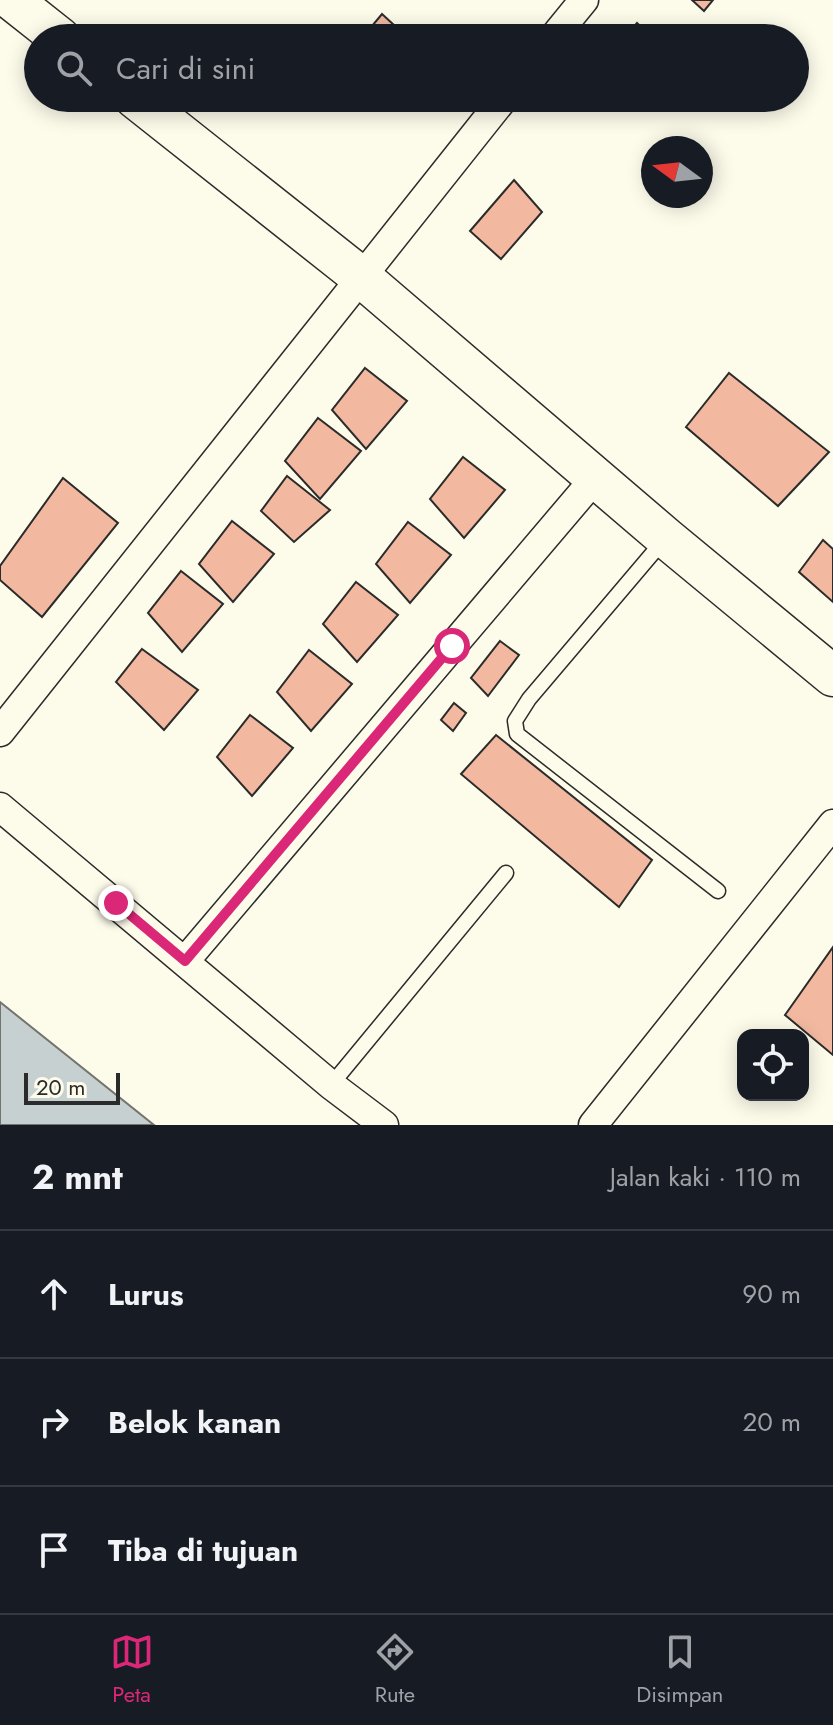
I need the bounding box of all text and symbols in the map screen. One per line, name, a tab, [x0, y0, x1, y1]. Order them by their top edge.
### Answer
search box	[24, 24, 809, 112]
icon: search	[52, 46, 96, 90]
text: Cari di sini	[116, 47, 255, 90]
north arrow	[641, 136, 713, 208]
route start	[434, 628, 470, 664]
route end	[98, 885, 134, 921]
map controls	[737, 1029, 809, 1101]
button: locate	[737, 1029, 809, 1101]
scale bar	[24, 1069, 120, 1105]
text: 20 m	[36, 1071, 85, 1103]
text: 2 mnt	[32, 1153, 123, 1202]
text: Jalan kaki · 110 m	[610, 1158, 801, 1196]
icon: ahead	[32, 1272, 76, 1316]
text: Lurus	[108, 1273, 184, 1316]
text: 90 m	[742, 1275, 801, 1313]
icon: right	[32, 1400, 76, 1444]
text: Belok kanan	[108, 1401, 281, 1444]
text: 20 m	[743, 1403, 801, 1441]
icon: arrive	[32, 1528, 76, 1572]
text: Tiba di tujuan	[108, 1529, 298, 1572]
tab: Peta	[110, 1630, 154, 1710]
tab: Rute	[373, 1630, 417, 1710]
tab: Disimpan	[636, 1630, 723, 1710]

